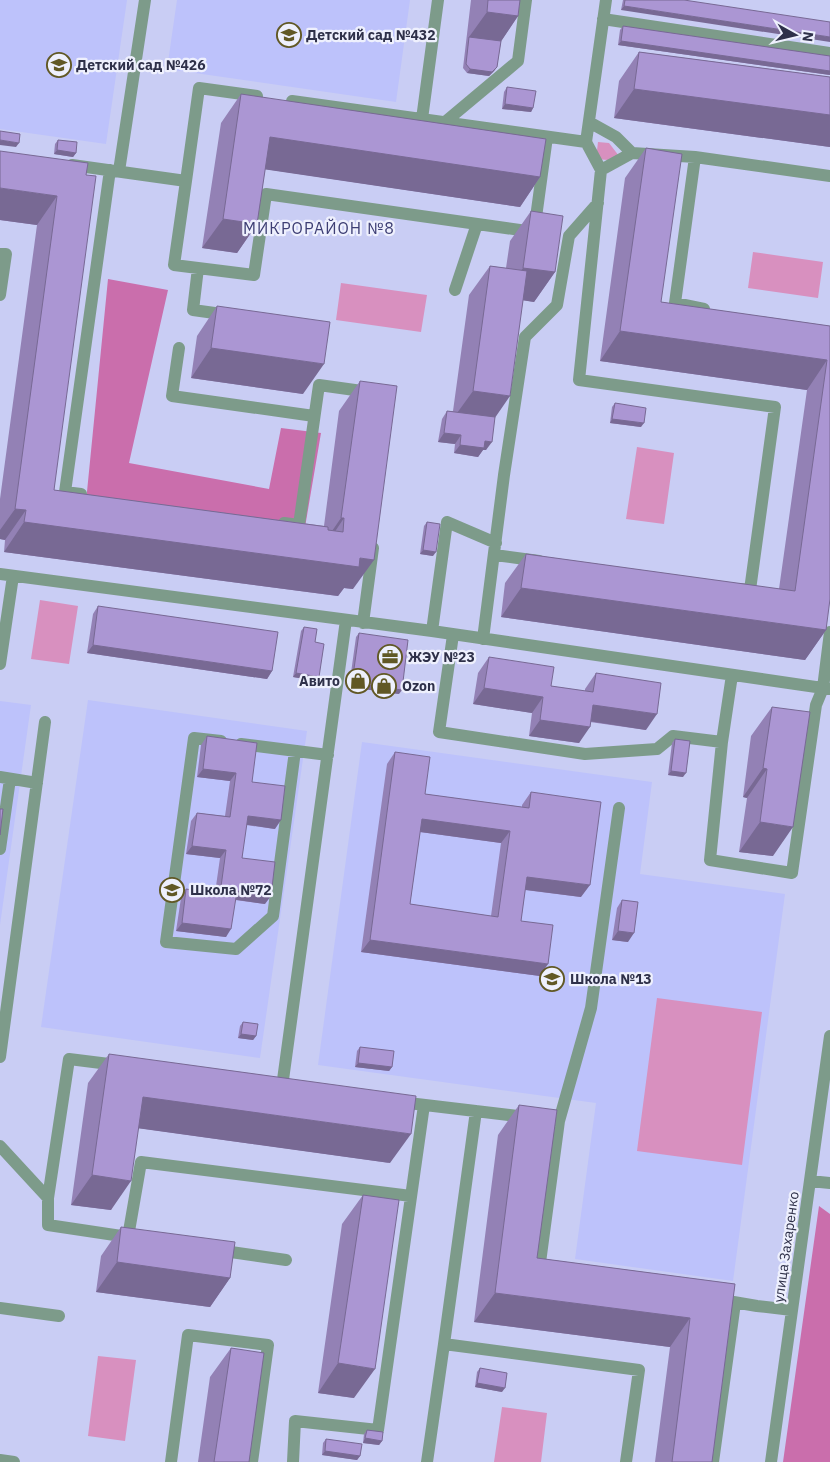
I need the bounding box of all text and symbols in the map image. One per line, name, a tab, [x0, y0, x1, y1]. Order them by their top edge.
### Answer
north arrow	[770, 10, 820, 60]
school or university icon: Детский сад №432	[276, 22, 302, 48]
place label: Детский сад №432	[306, 26, 436, 44]
text: N	[798, 31, 817, 43]
school or university icon: Детский сад №426	[46, 52, 72, 78]
place label: Детский сад №426	[76, 56, 206, 74]
district label: МИКРОРАЙОН №8	[243, 218, 395, 238]
office icon: ЖЭУ №23	[377, 644, 403, 670]
place label: ЖЭУ №23	[408, 648, 475, 666]
shop icon: Авито	[345, 668, 371, 694]
place label: Авито	[299, 672, 340, 690]
shop icon: Ozon	[371, 673, 397, 699]
place label: Ozon	[402, 677, 435, 695]
school or university icon: Школа №72	[159, 877, 185, 903]
place label: Школа №72	[190, 881, 272, 899]
school or university icon: Школа №13	[539, 966, 565, 992]
place label: Школа №13	[570, 970, 652, 988]
street label: улица Захаренко	[769, 1190, 803, 1304]

